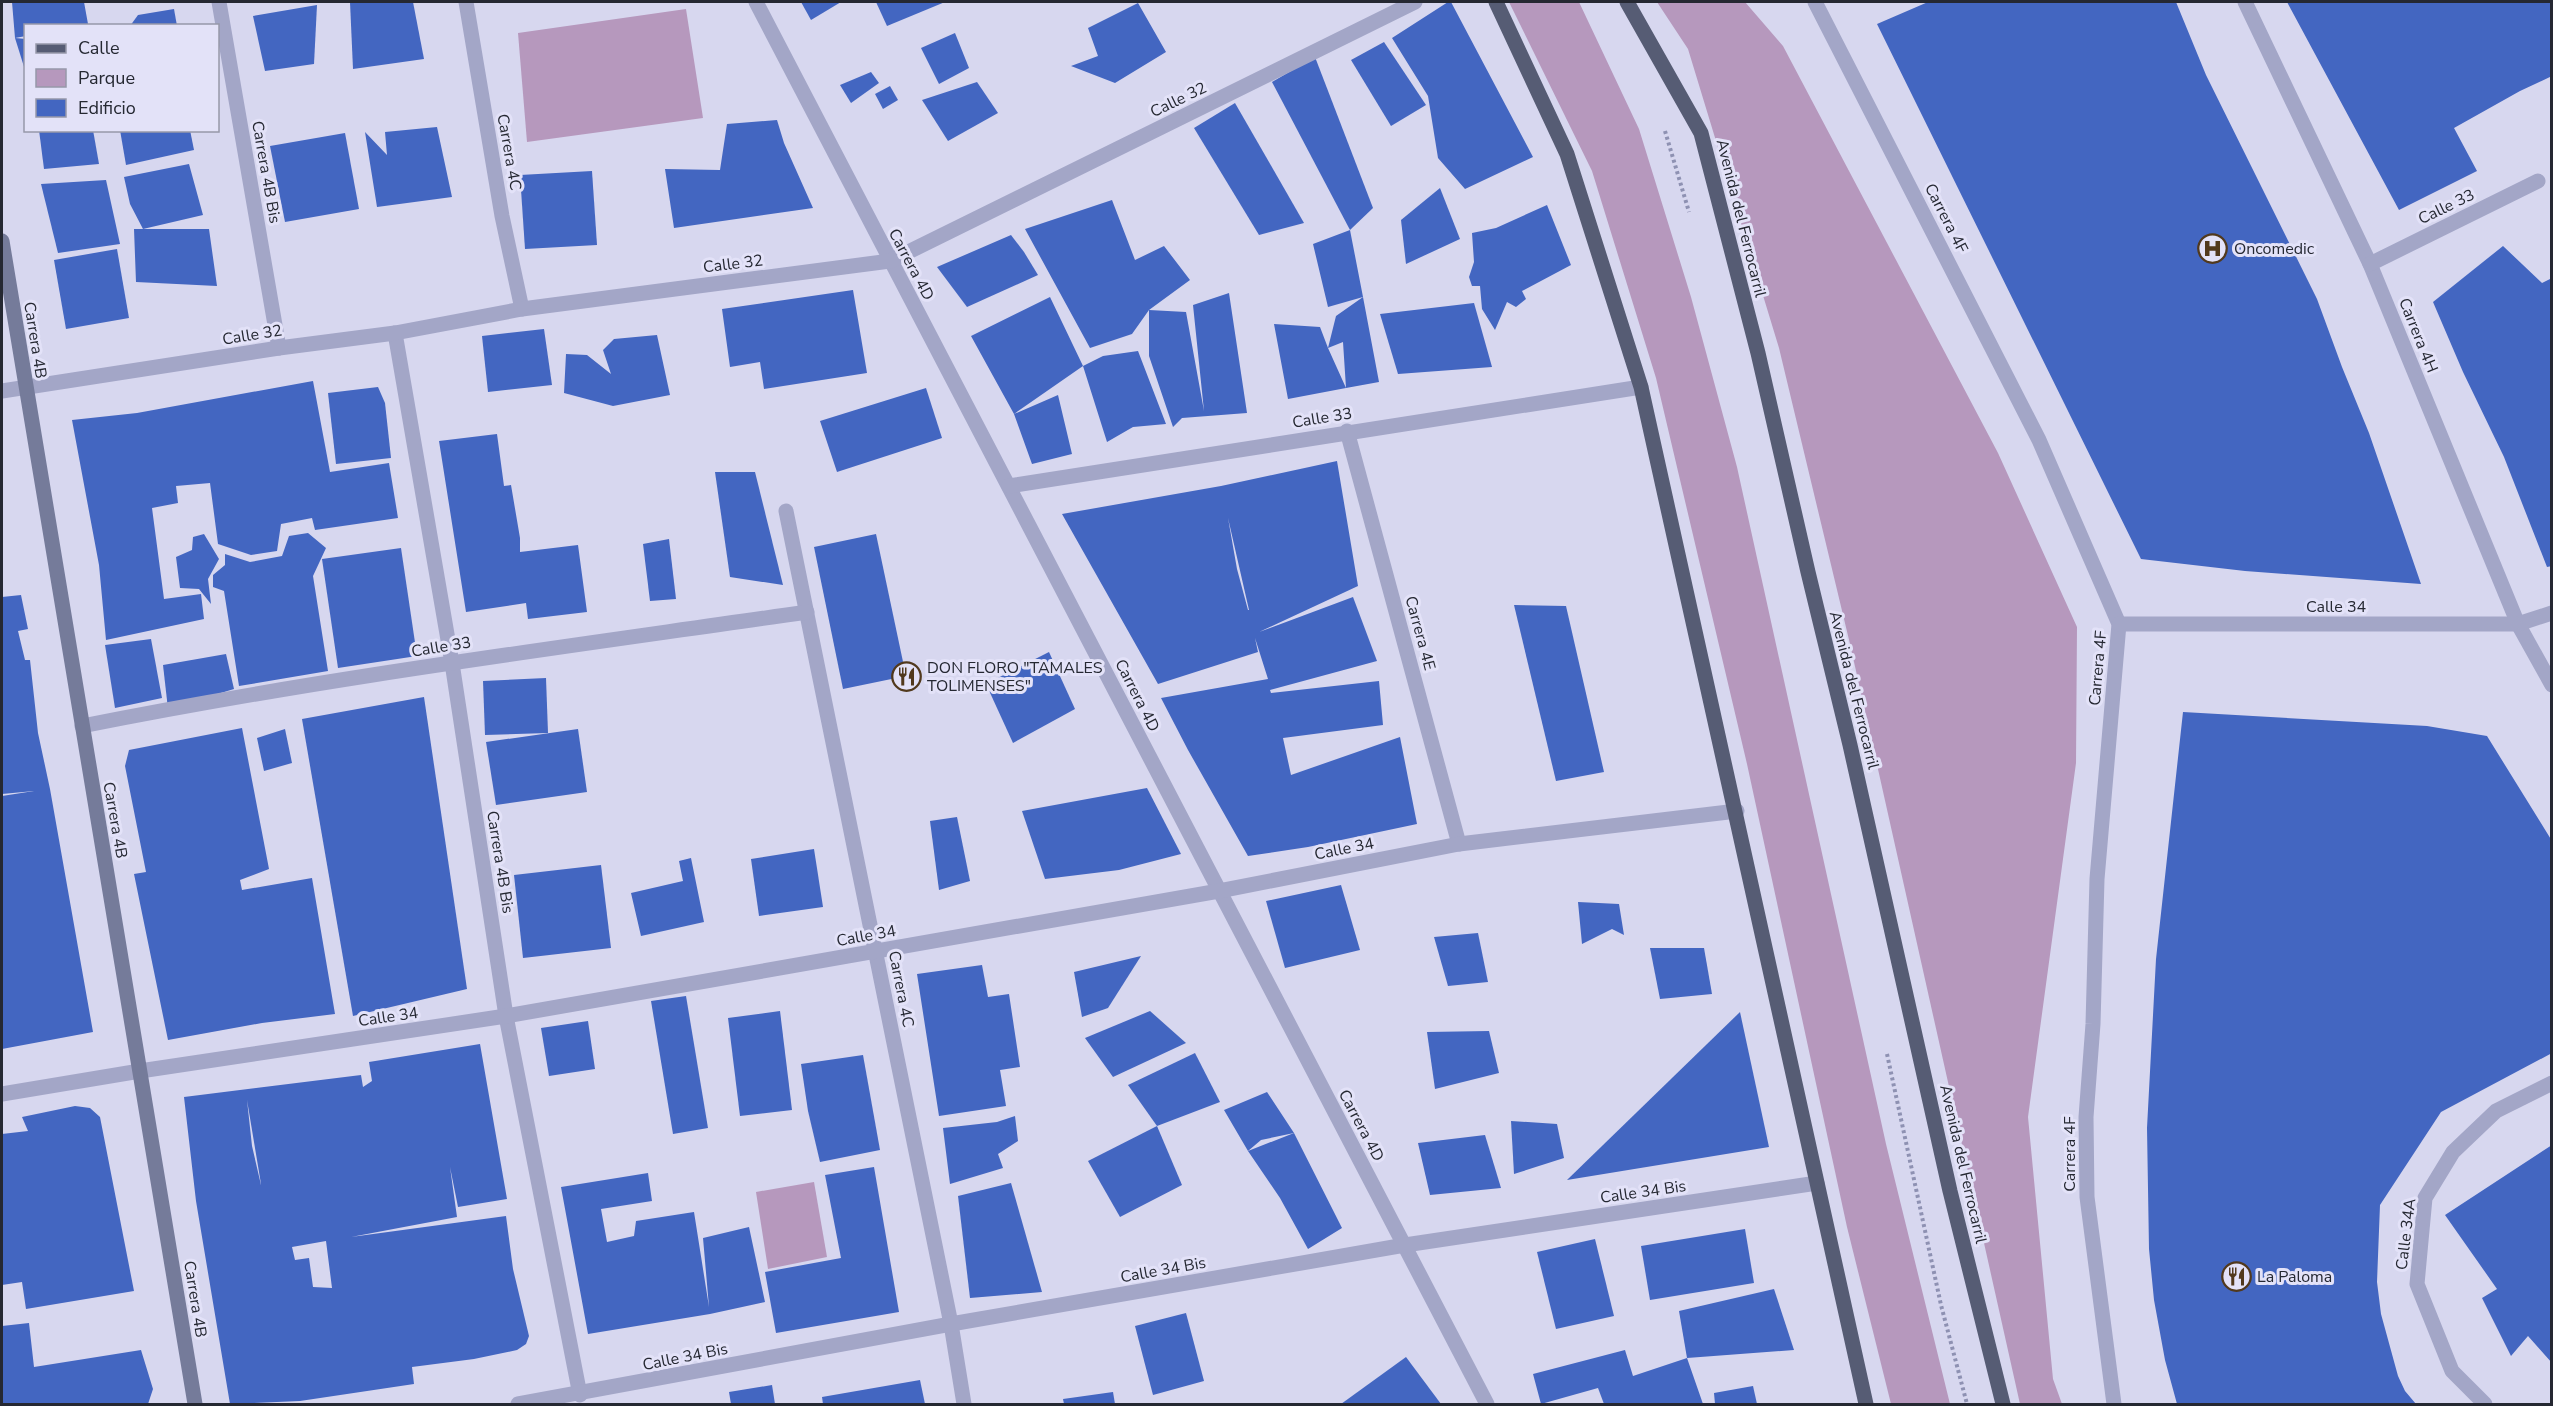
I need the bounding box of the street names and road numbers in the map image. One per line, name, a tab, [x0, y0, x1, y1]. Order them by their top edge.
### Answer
street label: Calle 32	[1147, 77, 1210, 123]
street label: Carrera 4C	[491, 112, 527, 192]
street label: Carrera 4B Bis	[246, 119, 286, 225]
street label: Avenida del Ferrocarril	[1711, 137, 1771, 300]
street label: Carrera 4F	[1919, 180, 1973, 257]
street label: Calle 33	[2415, 184, 2478, 230]
street label: Carrera 4D	[883, 225, 939, 304]
street label: Calle 32	[702, 249, 764, 279]
street label: Carrera 4H	[2393, 295, 2443, 376]
street label: Carrera 4B	[18, 300, 52, 380]
street label: Calle 32	[221, 319, 284, 351]
street label: Calle 33	[1291, 402, 1354, 434]
street label: Carrera 4E	[1400, 594, 1440, 673]
street label: Calle 34	[2306, 596, 2367, 618]
street label: Avenida del Ferrocarril	[1824, 609, 1884, 772]
street label: Carrera 4F	[2084, 629, 2112, 707]
street label: Calle 33	[410, 631, 473, 663]
street label: Carrera 4D	[1109, 655, 1165, 735]
street label: Carrera 4B	[97, 780, 133, 860]
street label: Carrera 4B Bis	[481, 809, 519, 915]
street label: Calle 34	[1313, 832, 1376, 866]
street label: Calle 34	[835, 920, 898, 952]
street label: Carrera 4C	[883, 949, 919, 1030]
street label: Calle 34	[357, 1002, 420, 1032]
street label: Avenida del Ferrocarril	[1934, 1083, 1992, 1246]
street label: Carrera 4D	[1333, 1086, 1389, 1165]
street label: Carrera 4F	[2059, 1116, 2081, 1192]
street label: Calle 34 Bis	[1599, 1175, 1688, 1209]
street label: Calle 34A	[2391, 1197, 2421, 1271]
street label: Calle 34 Bis	[1119, 1252, 1208, 1288]
street label: Carrera 4B	[178, 1259, 212, 1339]
street label: Calle 34 Bis	[641, 1338, 730, 1376]

